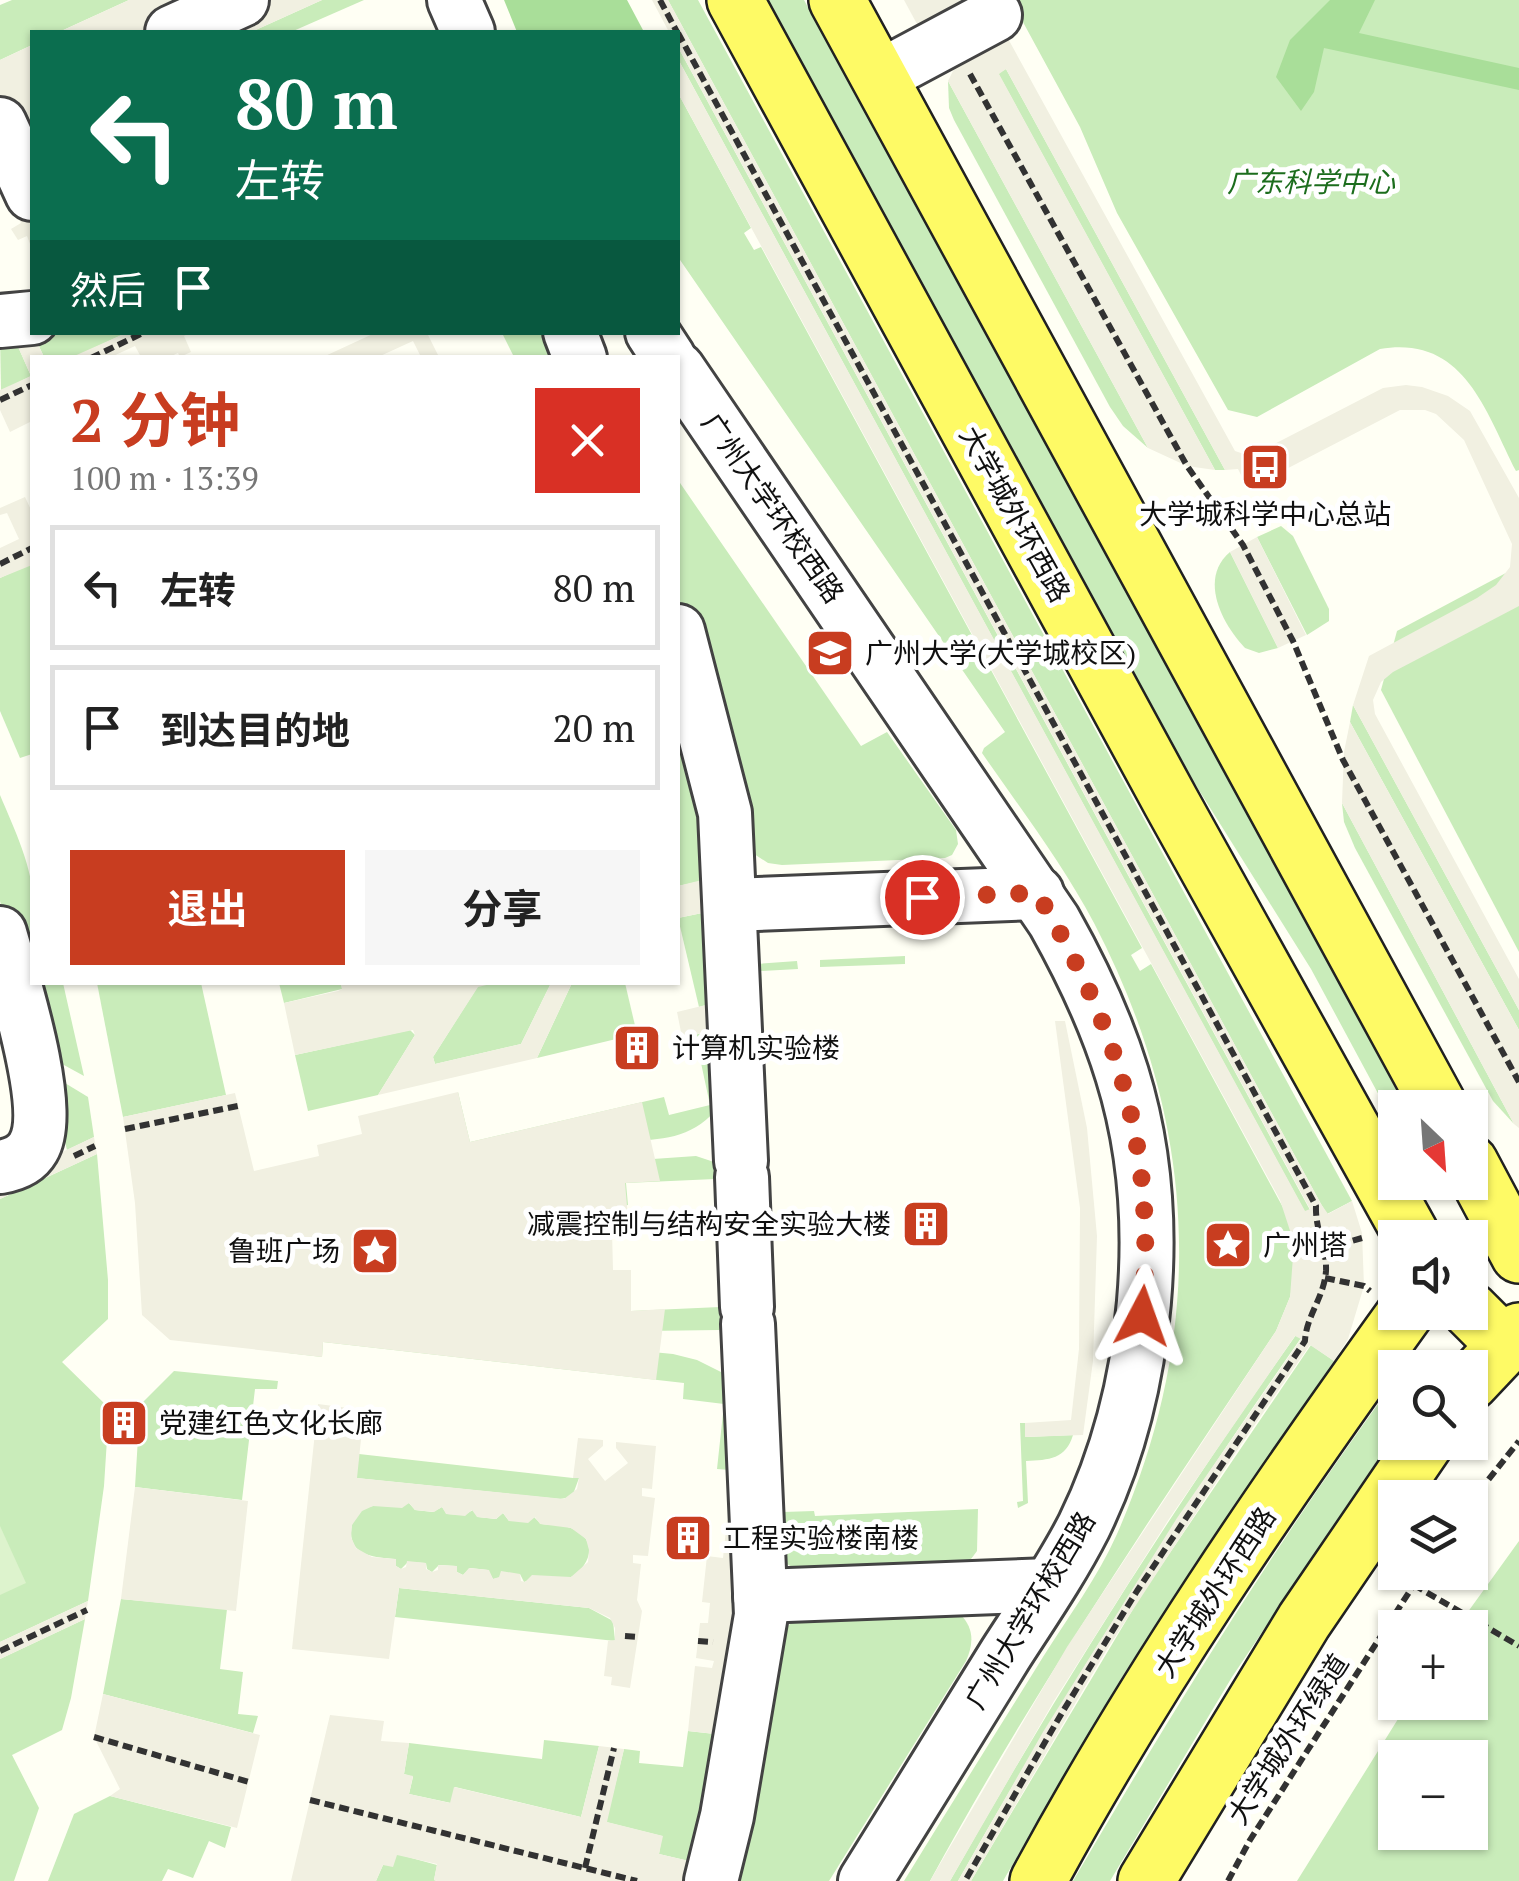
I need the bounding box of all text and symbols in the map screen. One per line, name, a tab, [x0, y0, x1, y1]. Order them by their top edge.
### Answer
text: 80 m	[235, 56, 398, 149]
icon: left	[70, 70, 200, 200]
text: 左转	[235, 150, 325, 210]
park label: 广东科学中心	[1227, 163, 1396, 200]
icon: arrive	[166, 260, 221, 315]
text: 然后	[70, 265, 146, 315]
text: 2 分钟	[70, 380, 240, 459]
button: close	[535, 388, 640, 493]
street label: 广州大学环校西路	[694, 405, 853, 610]
street label: 大学城外环西路	[952, 419, 1079, 608]
bus stop icon: 大学城科学中心总站	[1239, 441, 1291, 493]
text: 100 m · 13:39	[70, 457, 258, 499]
place label: 大学城科学中心总站	[1139, 495, 1391, 532]
icon: left	[75, 560, 130, 615]
text: 80 m	[552, 563, 635, 613]
text: 左转	[160, 565, 236, 615]
school or university icon: 广州大学(大学城校区)	[804, 627, 856, 679]
place label: 广州大学(大学城校区)	[865, 634, 1136, 671]
icon: arrive	[75, 700, 130, 755]
text: 20 m	[552, 703, 635, 753]
text: 到达目的地	[160, 705, 350, 755]
button: 退出	[70, 850, 345, 965]
button: 分享	[365, 850, 640, 965]
pin	[880, 855, 965, 940]
icon: arrive	[895, 870, 950, 925]
building icon: 计算机实验楼	[611, 1022, 663, 1074]
place label: 计算机实验楼	[672, 1029, 840, 1066]
north arrow	[1378, 1090, 1488, 1200]
map controls	[1378, 1090, 1488, 1850]
building icon: 减震控制与结构安全实验大楼	[900, 1198, 952, 1250]
place label: 减震控制与结构安全实验大楼	[527, 1205, 891, 1242]
place icon: 广州塔	[1202, 1219, 1254, 1271]
button: sound	[1378, 1220, 1488, 1330]
place icon: 鲁班广场	[349, 1225, 401, 1277]
place label: 广州塔	[1263, 1226, 1347, 1263]
place label: 鲁班广场	[228, 1232, 340, 1269]
position arrow	[1090, 1264, 1194, 1368]
button: search	[1378, 1350, 1488, 1460]
building icon: 党建红色文化长廊	[98, 1397, 150, 1449]
place label: 党建红色文化长廊	[159, 1404, 383, 1441]
button: layers	[1378, 1480, 1488, 1590]
street label: 大学城外环西路	[1146, 1499, 1283, 1684]
street label: 广州大学环校西路	[956, 1504, 1103, 1715]
building icon: 工程实验楼南楼	[662, 1512, 714, 1564]
place label: 工程实验楼南楼	[723, 1519, 919, 1556]
button: +	[1378, 1610, 1488, 1720]
street label: 大学城外环绿道	[1219, 1646, 1356, 1831]
button: −	[1378, 1740, 1488, 1850]

